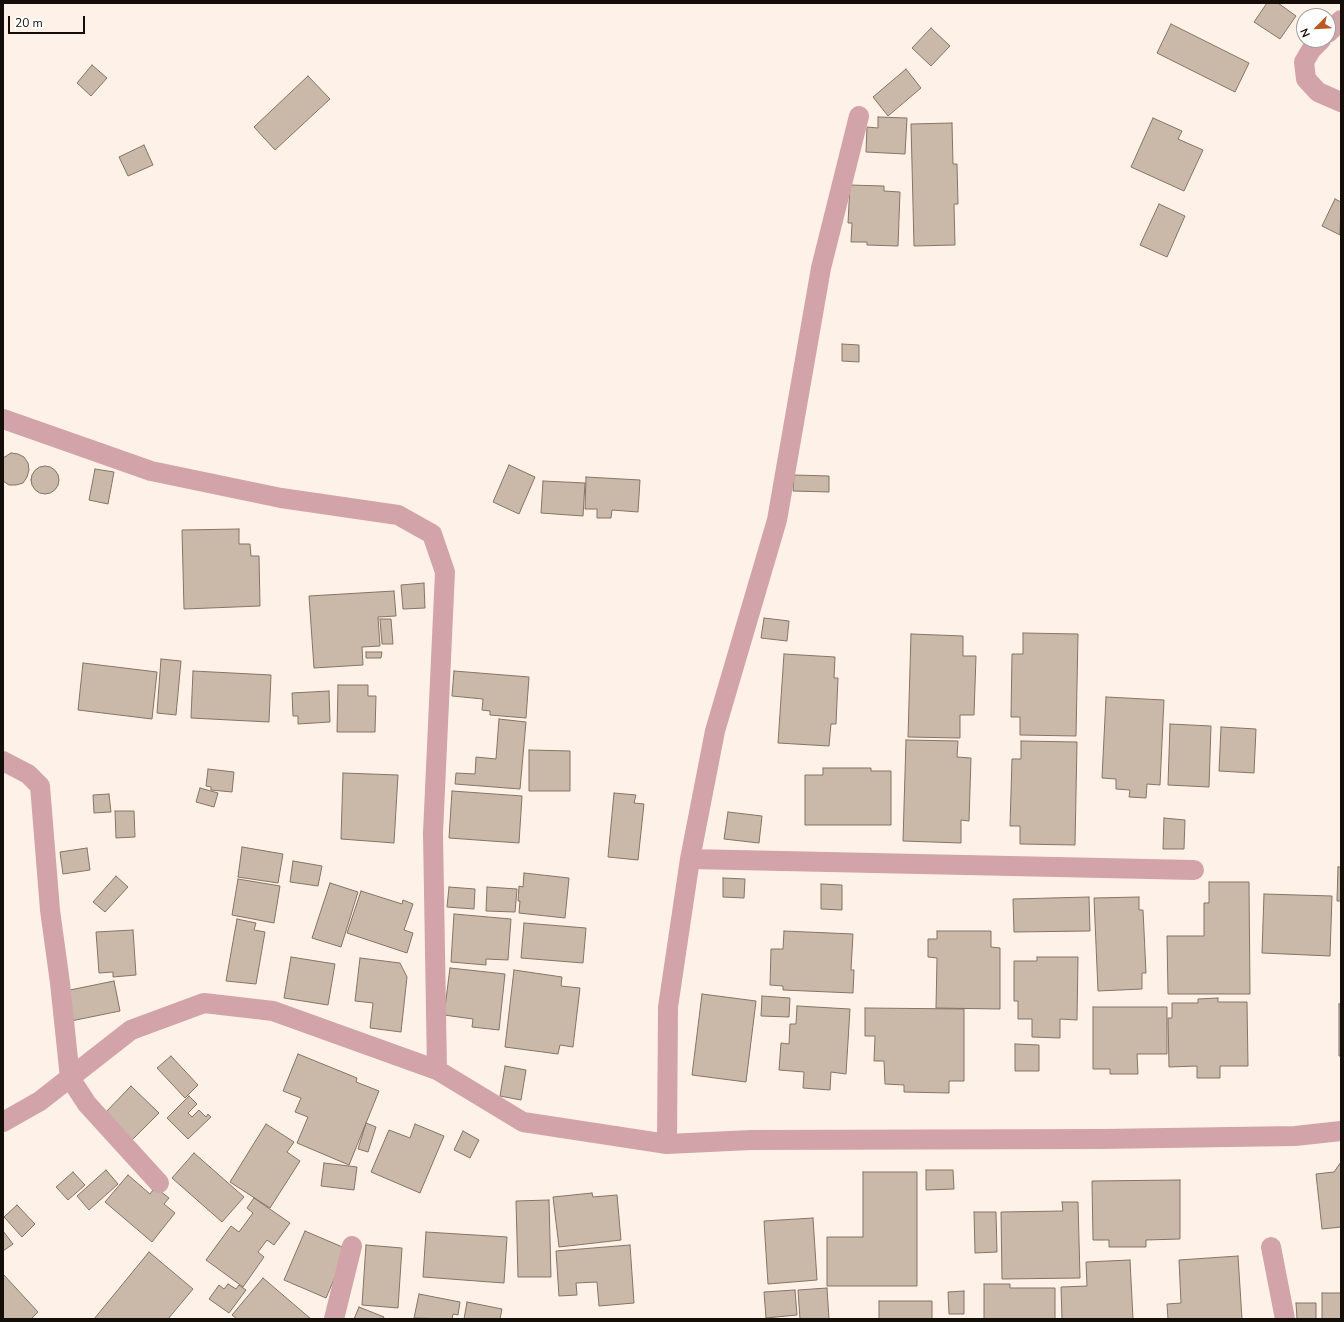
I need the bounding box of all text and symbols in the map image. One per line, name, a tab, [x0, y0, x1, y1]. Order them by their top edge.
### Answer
scale bar	[10, 8, 87, 34]
north arrow	[1296, 8, 1336, 48]
text: 20 m	[15, 15, 43, 31]
text: N	[1297, 26, 1314, 39]

